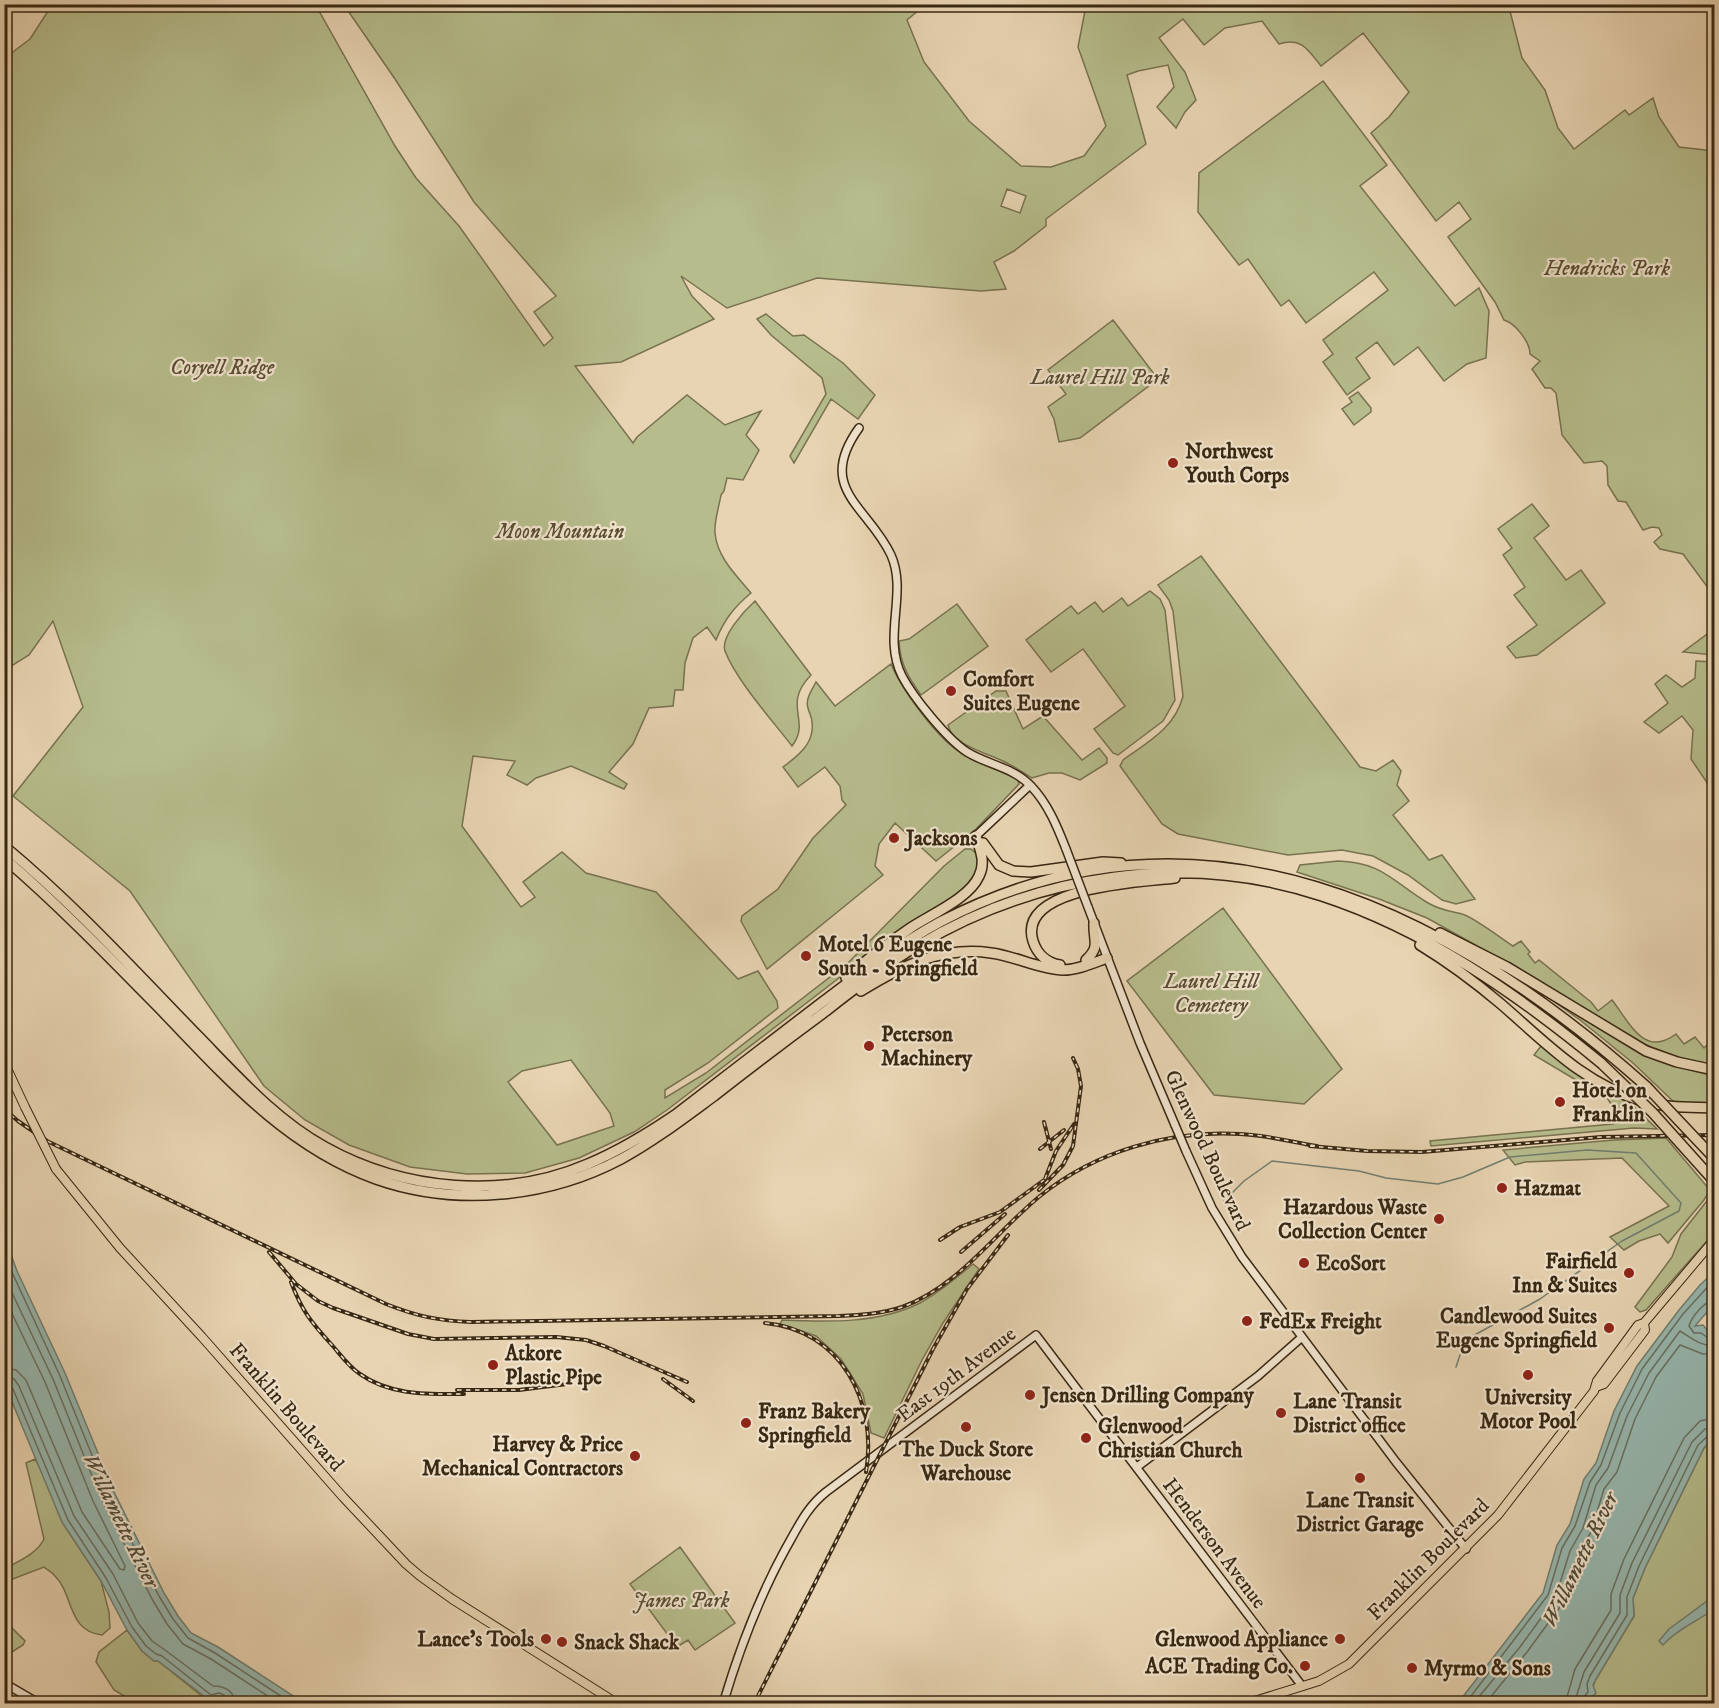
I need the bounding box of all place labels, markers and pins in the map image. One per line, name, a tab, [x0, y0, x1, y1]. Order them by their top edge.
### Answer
place label: Northwest Youth Corps	[1184, 439, 1289, 489]
marker: Northwest Youth Corps	[1166, 456, 1180, 470]
place label: Comfort Suites Eugene	[963, 667, 1080, 717]
marker: Comfort Suites Eugene	[944, 684, 958, 698]
place label: Jacksons	[904, 826, 978, 852]
marker: Jacksons	[887, 831, 901, 845]
place label: Motel 6 Eugene South - Springfield	[818, 932, 978, 982]
marker: Motel 6 Eugene South - Springfield	[799, 949, 813, 963]
place label: Peterson Machinery	[881, 1022, 973, 1072]
marker: Peterson Machinery	[862, 1039, 876, 1053]
place label: Hotel on Franklin	[1572, 1078, 1648, 1128]
marker: Hotel on Franklin	[1553, 1095, 1567, 1109]
place label: Hazmat	[1514, 1176, 1581, 1202]
marker: Hazmat	[1495, 1181, 1509, 1195]
place label: Hazardous Waste Collection Center	[1278, 1195, 1428, 1245]
marker: Hazardous Waste Collection Center	[1432, 1212, 1446, 1226]
place label: Fairfield Inn & Suites	[1512, 1249, 1618, 1299]
place label: EcoSort	[1316, 1251, 1386, 1277]
marker: EcoSort	[1297, 1256, 1311, 1270]
marker: Fairfield Inn & Suites	[1622, 1266, 1636, 1280]
place label: Candlewood Suites Eugene Springfield	[1436, 1304, 1598, 1354]
place label: FedEx Freight	[1259, 1309, 1382, 1335]
marker: FedEx Freight	[1240, 1314, 1254, 1328]
marker: Candlewood Suites Eugene Springfield	[1602, 1321, 1616, 1335]
place label: Atkore Plastic Pipe	[504, 1341, 602, 1391]
marker: Atkore Plastic Pipe	[486, 1358, 500, 1372]
marker: University Motor Pool	[1521, 1368, 1535, 1382]
place label: Jensen Drilling Company	[1040, 1383, 1255, 1409]
place label: University Motor Pool	[1480, 1385, 1577, 1435]
marker: Jensen Drilling Company	[1023, 1388, 1037, 1402]
place label: Lane Transit District office	[1293, 1389, 1406, 1439]
place label: Franz Bakery Springfield	[758, 1399, 871, 1449]
marker: Lane Transit District office	[1274, 1406, 1288, 1420]
place label: Glenwood Christian Church	[1098, 1414, 1244, 1464]
marker: Franz Bakery Springfield	[739, 1416, 753, 1430]
marker: The Duck Store Warehouse	[959, 1420, 973, 1434]
marker: Glenwood Christian Church	[1079, 1431, 1093, 1445]
place label: Harvey & Price Mechanical Contractors	[422, 1432, 623, 1482]
place label: The Duck Store Warehouse	[898, 1437, 1033, 1487]
marker: Harvey & Price Mechanical Contractors	[628, 1449, 642, 1463]
marker: Lane Transit District Garage	[1353, 1471, 1367, 1485]
place label: Lane Transit District Garage	[1296, 1488, 1424, 1538]
place label: Lance’s Tools	[417, 1627, 534, 1653]
place label: Glenwood Appliance	[1155, 1627, 1328, 1653]
place label: Snack Shack	[574, 1630, 680, 1656]
marker: Lance’s Tools	[539, 1632, 553, 1646]
marker: Glenwood Appliance	[1333, 1632, 1347, 1646]
marker: Snack Shack	[555, 1635, 569, 1649]
place label: ACE Trading Co.	[1144, 1654, 1293, 1680]
place label: Myrmo & Sons	[1424, 1656, 1551, 1682]
marker: ACE Trading Co.	[1298, 1659, 1312, 1673]
marker: Myrmo & Sons	[1405, 1661, 1419, 1675]

